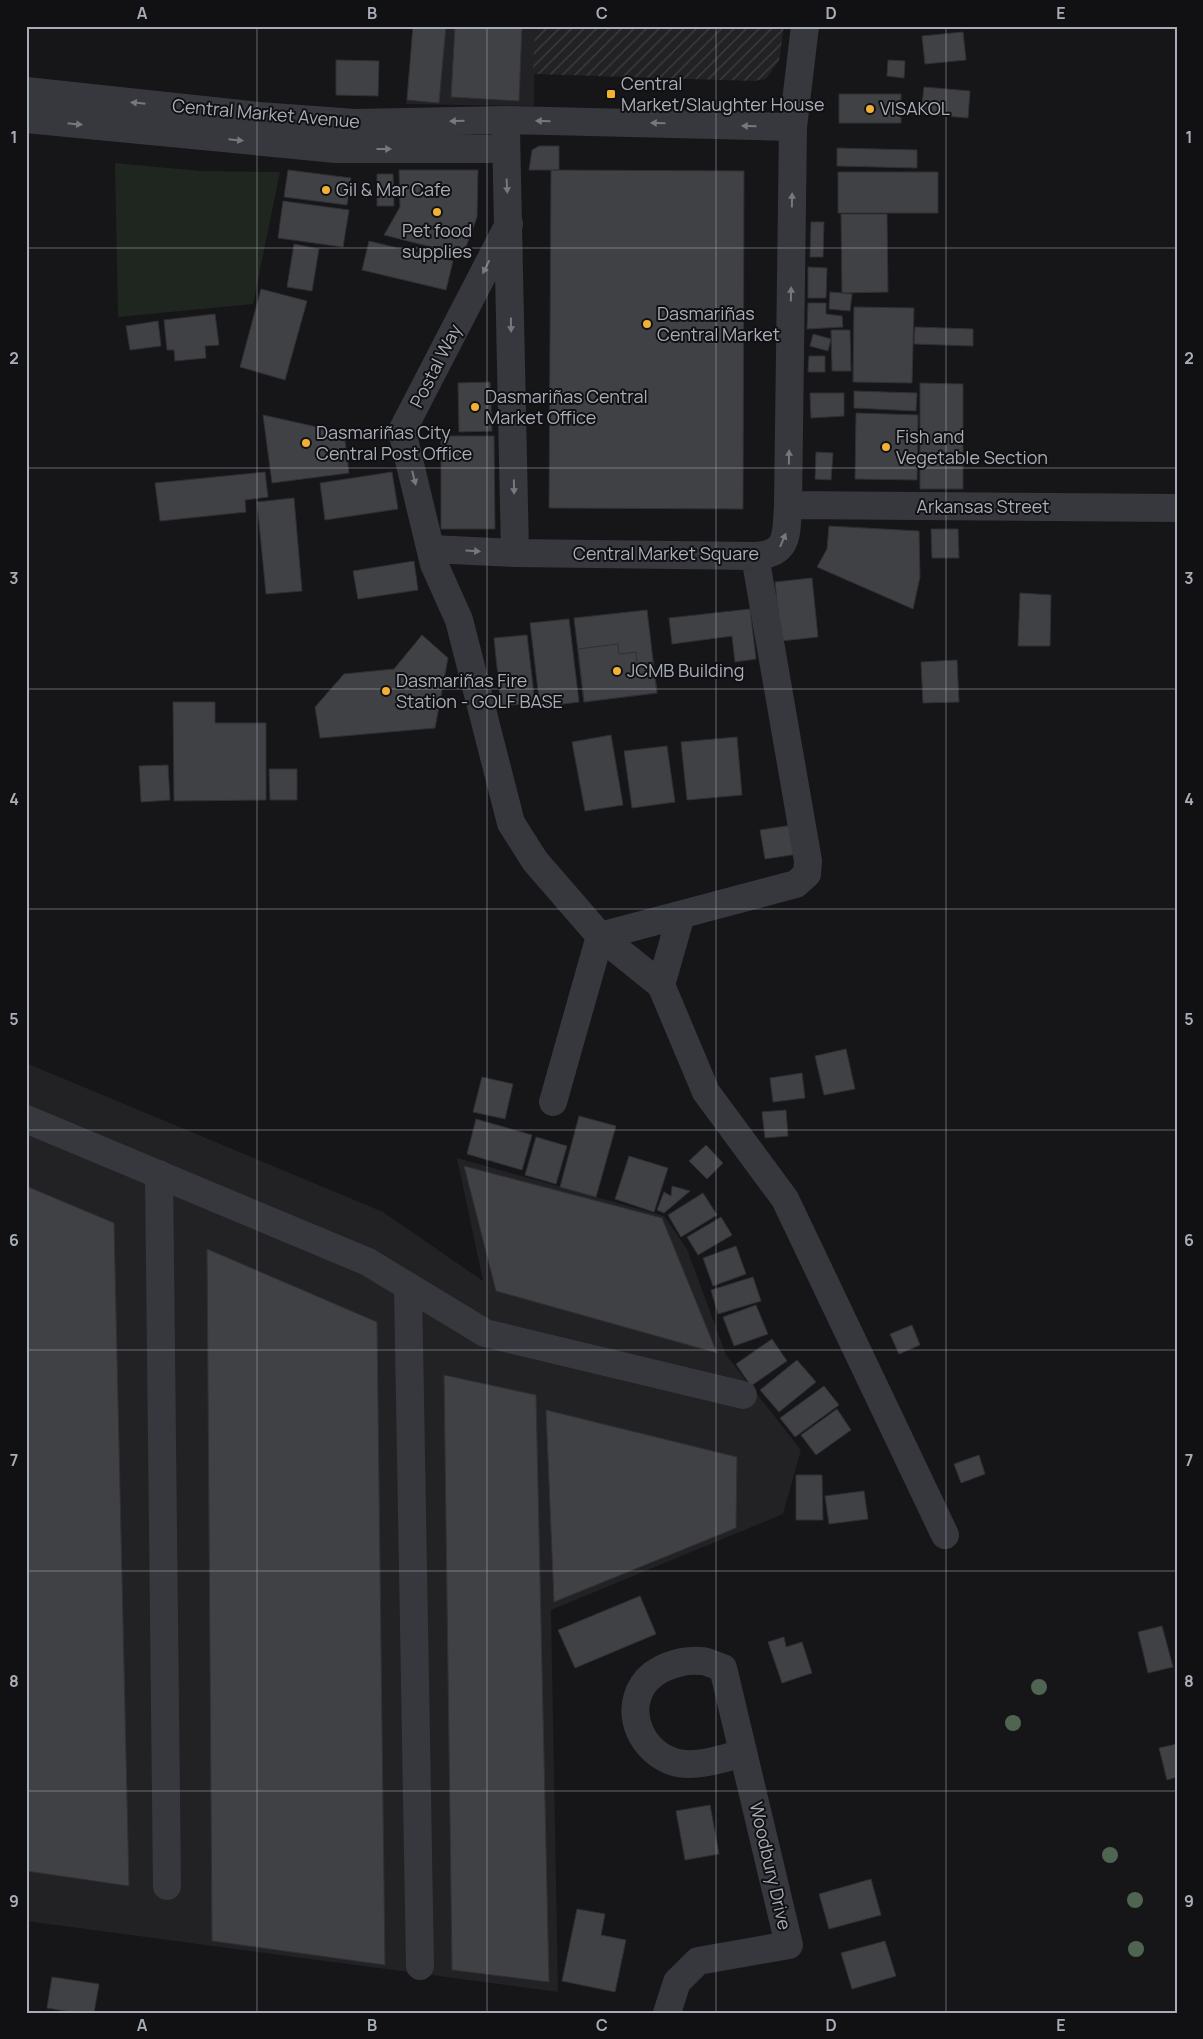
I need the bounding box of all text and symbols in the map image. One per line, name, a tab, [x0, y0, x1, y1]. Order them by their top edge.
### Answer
text: A	[137, 2, 148, 24]
text: B	[367, 2, 377, 24]
text: C	[596, 2, 608, 24]
text: D	[825, 2, 837, 24]
text: E	[1056, 2, 1066, 24]
place label: Central Market/Slaughter House	[621, 71, 825, 116]
marker: Central Market/Slaughter House	[605, 88, 617, 100]
street label: Central Market Avenue	[171, 93, 361, 133]
place label: VISAKOL	[880, 96, 950, 120]
one-way arrow	[129, 99, 145, 107]
marker: VISAKOL	[864, 103, 876, 115]
one-way arrow	[535, 116, 551, 124]
one-way arrow	[449, 117, 465, 125]
one-way arrow	[649, 119, 665, 127]
one-way arrow	[67, 120, 83, 128]
one-way arrow	[741, 122, 757, 130]
text: 1	[10, 126, 18, 148]
text: 1	[1185, 126, 1193, 148]
one-way arrow	[229, 136, 245, 144]
one-way arrow	[377, 145, 393, 153]
place label: Gil & Mar Cafe	[336, 177, 451, 201]
one-way arrow	[503, 178, 511, 194]
marker: Gil & Mar Cafe	[320, 184, 332, 196]
one-way arrow	[788, 192, 796, 208]
marker: Pet food supplies	[431, 206, 443, 218]
place label: Pet food supplies	[402, 218, 472, 263]
one-way arrow	[482, 260, 490, 274]
one-way arrow	[787, 286, 795, 302]
place label: Dasmariñas Central Market	[657, 301, 780, 346]
one-way arrow	[507, 317, 515, 333]
marker: Dasmariñas Central Market	[641, 318, 653, 330]
street label: Postal Way	[404, 319, 467, 411]
text: 2	[9, 347, 19, 369]
text: 2	[1184, 347, 1194, 369]
place label: Dasmariñas Central Market Office	[485, 384, 648, 429]
marker: Dasmariñas Central Market Office	[469, 401, 481, 413]
place label: Dasmariñas City Central Post Office	[316, 420, 472, 465]
place label: Fish and Vegetable Section	[896, 424, 1048, 469]
marker: Dasmariñas City Central Post Office	[300, 437, 312, 449]
marker: Fish and Vegetable Section	[880, 441, 892, 453]
one-way arrow	[785, 448, 793, 464]
one-way arrow	[410, 470, 418, 485]
one-way arrow	[510, 480, 518, 496]
street label: Arkansas Street	[917, 494, 1049, 518]
one-way arrow	[780, 533, 788, 547]
street label: Central Market Square	[573, 541, 759, 565]
one-way arrow	[465, 548, 481, 556]
text: 3	[9, 567, 19, 589]
text: 3	[1184, 567, 1194, 589]
place label: JCMB Building	[627, 658, 744, 682]
marker: JCMB Building	[611, 665, 623, 677]
place label: Dasmariñas Fire Station - GOLF BASE	[396, 668, 563, 713]
marker: Dasmariñas Fire Station - GOLF BASE	[380, 685, 392, 697]
text: 4	[9, 788, 19, 810]
text: 4	[1184, 788, 1194, 810]
text: 5	[9, 1008, 19, 1030]
text: 5	[1184, 1008, 1194, 1030]
text: 6	[9, 1229, 19, 1251]
text: 6	[1184, 1229, 1194, 1251]
text: 7	[10, 1449, 18, 1471]
text: 7	[1185, 1449, 1193, 1471]
text: 8	[9, 1670, 19, 1692]
text: 8	[1184, 1670, 1194, 1692]
street label: Woodbury Drive	[745, 1799, 797, 1932]
text: 9	[9, 1890, 19, 1912]
text: 9	[1184, 1890, 1194, 1912]
text: A	[137, 2014, 148, 2036]
text: B	[367, 2014, 377, 2036]
text: C	[596, 2014, 608, 2036]
text: D	[825, 2014, 837, 2036]
text: E	[1056, 2014, 1066, 2036]

